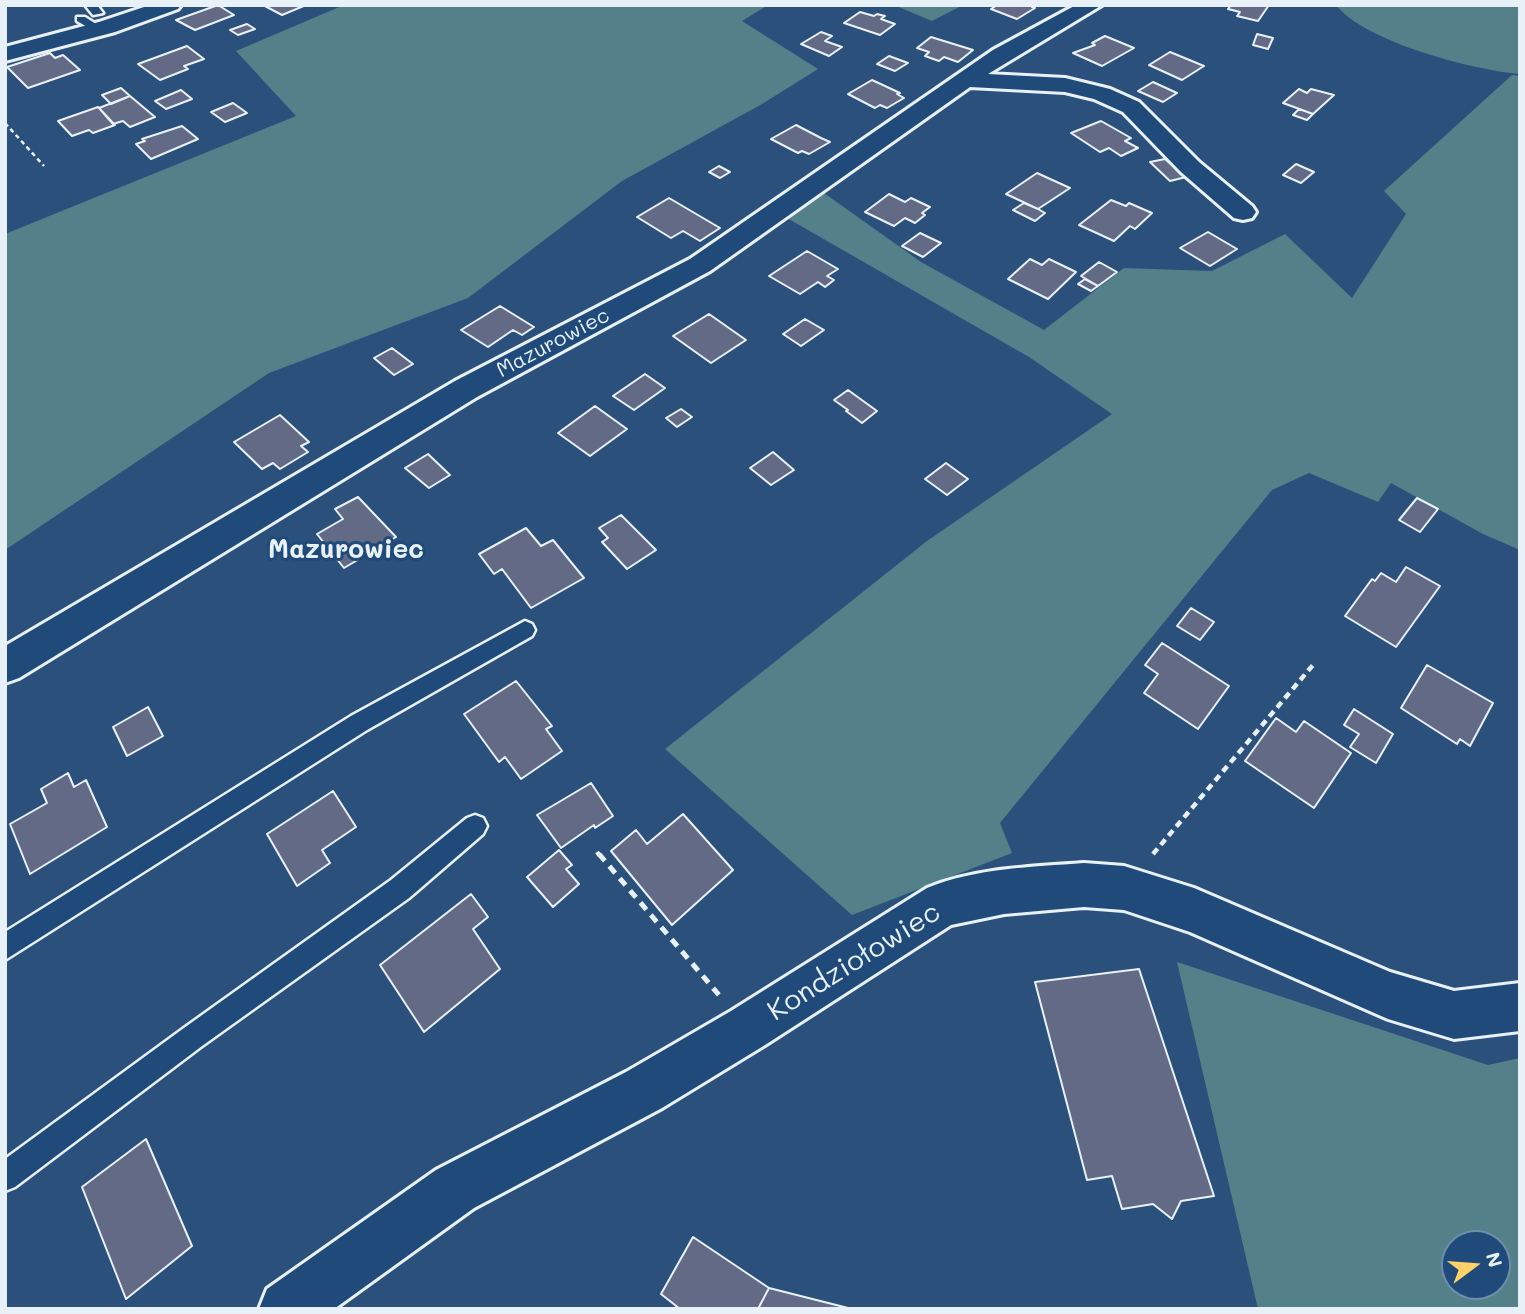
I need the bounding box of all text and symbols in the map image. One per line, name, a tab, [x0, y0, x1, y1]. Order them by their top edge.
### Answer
street label: Mazurowiec	[492, 303, 614, 383]
district label: Mazurowiec	[268, 534, 424, 566]
street label: Kondziołowiec	[762, 896, 946, 1028]
north arrow	[1441, 1230, 1511, 1300]
text: N	[1481, 1249, 1509, 1270]

